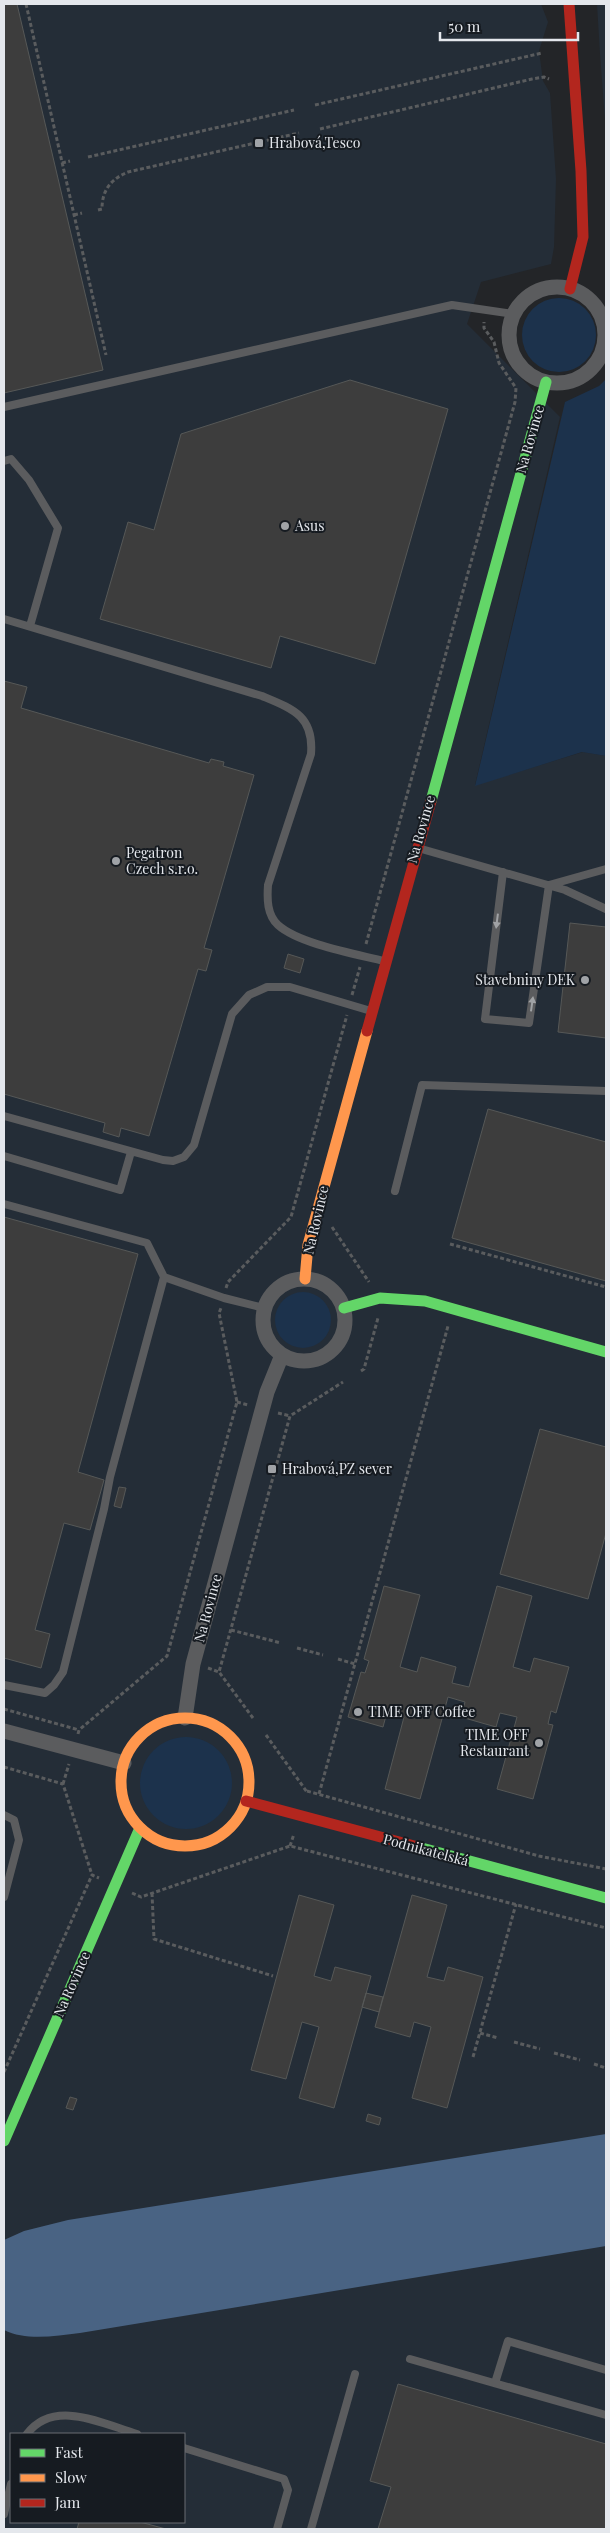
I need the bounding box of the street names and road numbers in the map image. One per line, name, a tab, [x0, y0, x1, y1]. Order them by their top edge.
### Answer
street label: Na Rovince	[511, 403, 548, 475]
street label: Na Rovince	[402, 793, 439, 865]
street label: Na Rovince	[298, 1184, 333, 1256]
street label: Na Rovince	[189, 1572, 226, 1644]
street label: Podnikatelská	[381, 1829, 471, 1870]
street label: Na Rovince	[49, 1948, 94, 2020]

